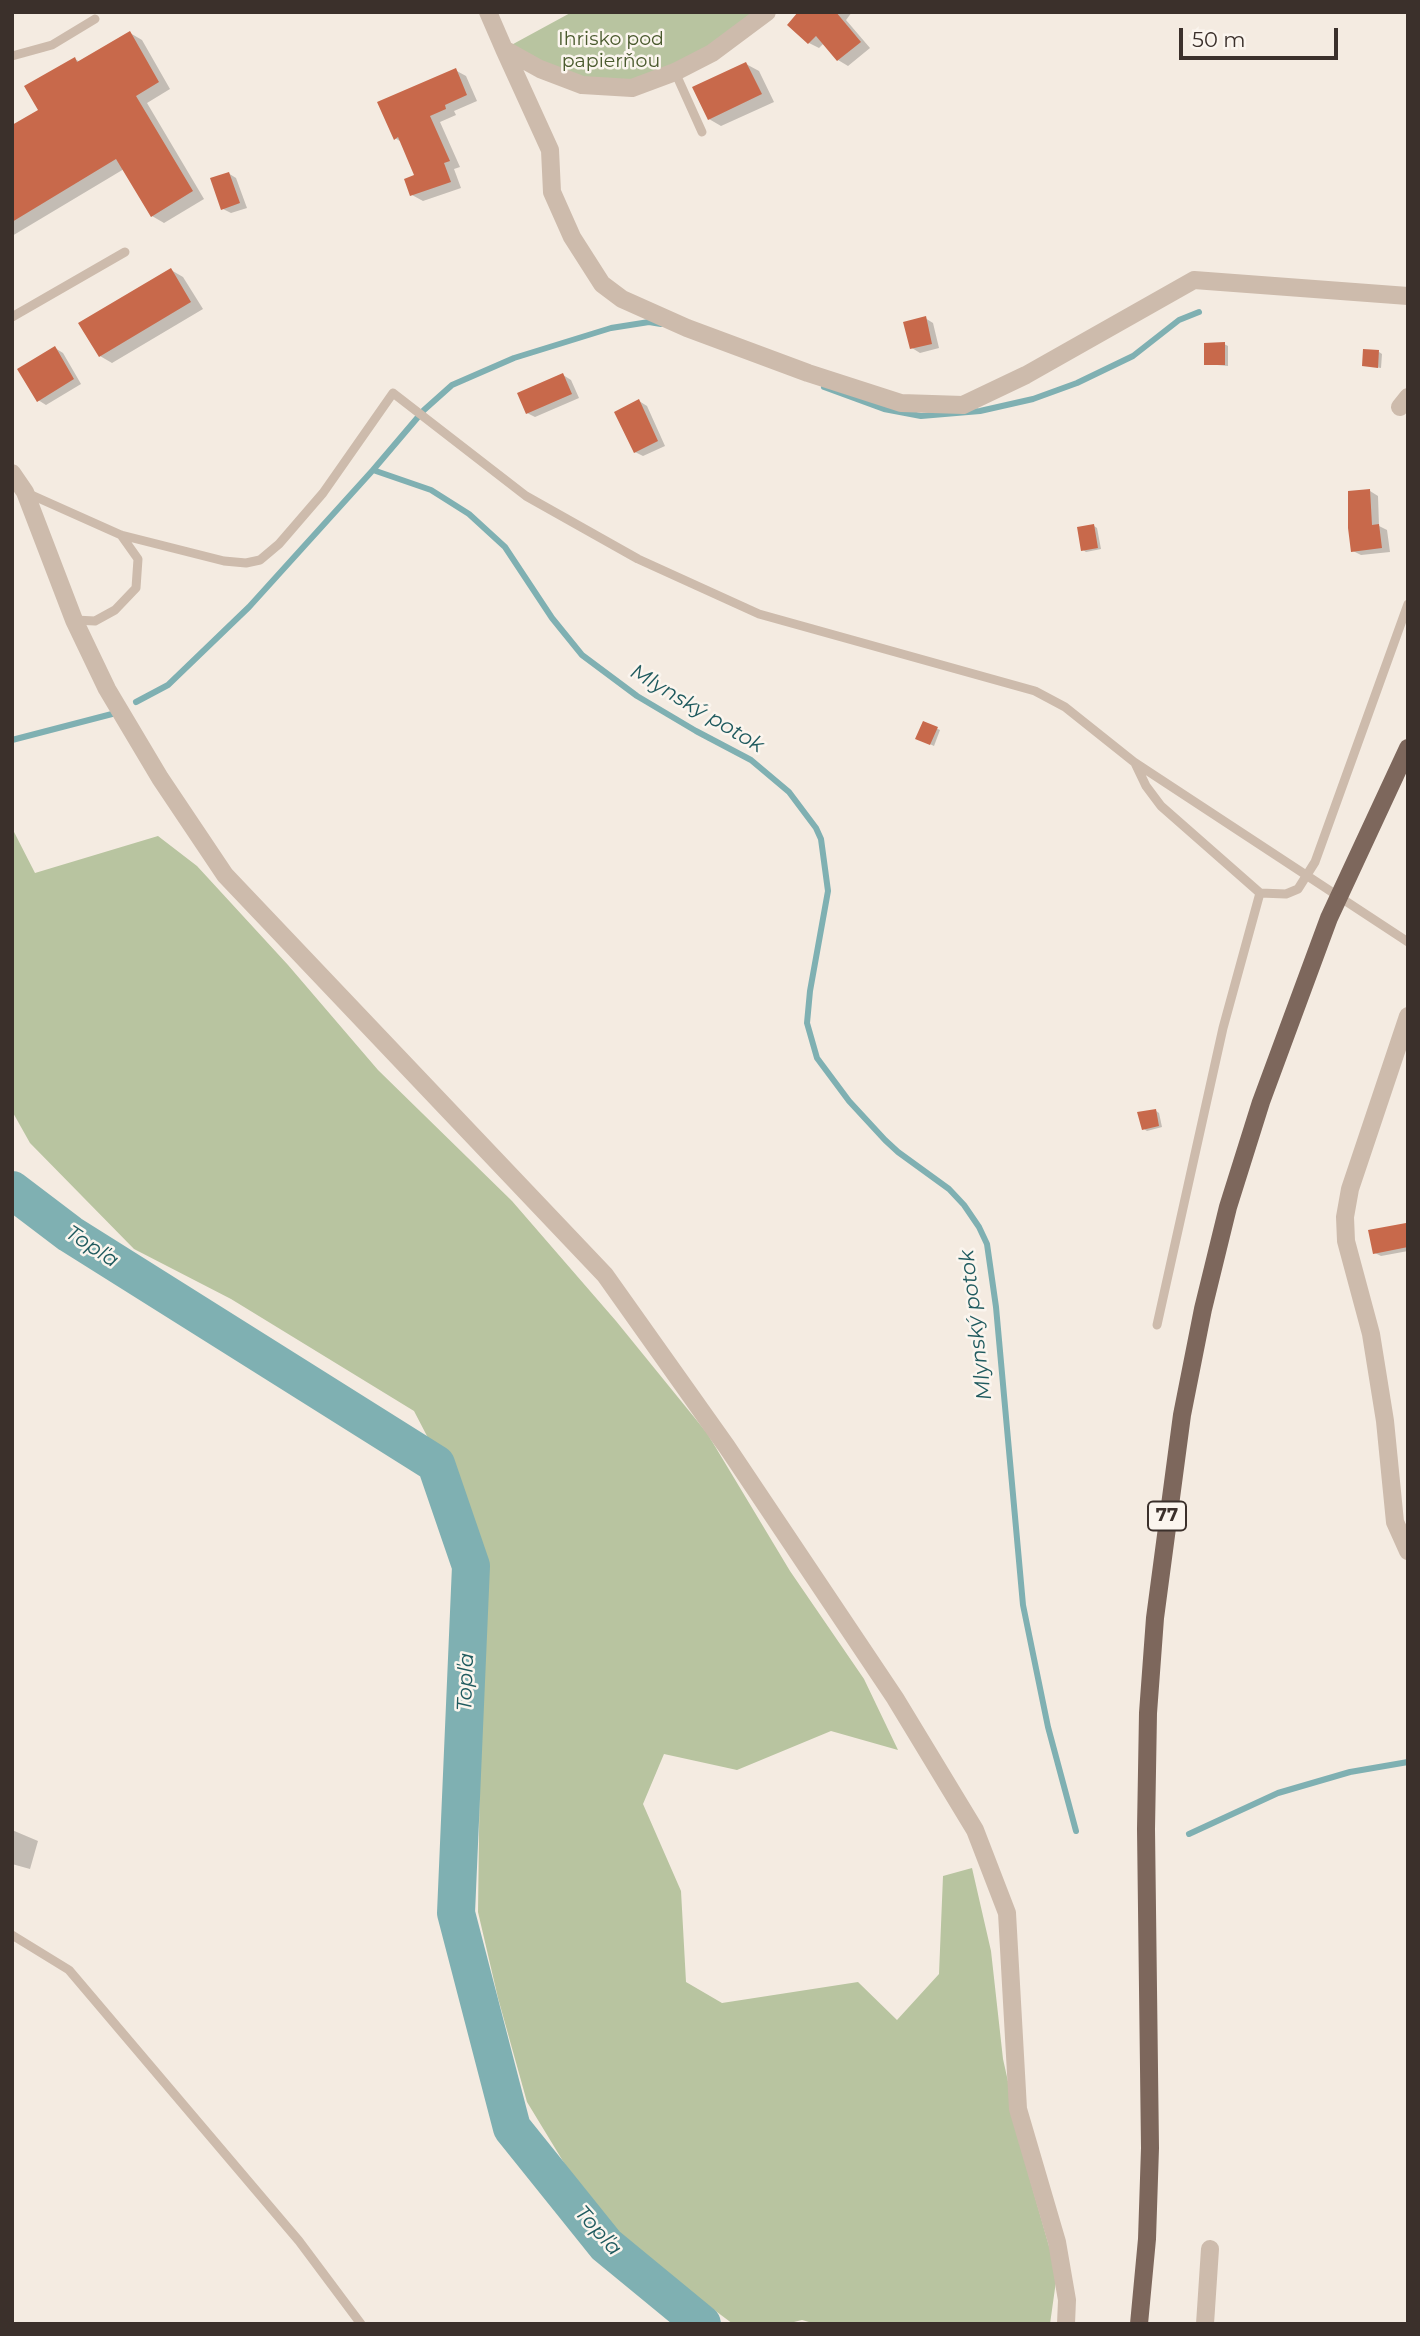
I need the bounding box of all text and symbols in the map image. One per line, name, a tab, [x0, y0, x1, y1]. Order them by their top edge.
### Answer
scale bar	[1182, 14, 1341, 58]
text: 50 m	[1192, 27, 1246, 52]
park label: Ihrisko pod papierňou	[558, 28, 664, 72]
water label: Mlynský potok	[626, 659, 768, 759]
water label: Topľa	[61, 1221, 123, 1273]
water label: Mlynský potok	[954, 1248, 998, 1402]
road number: 77	[1148, 1502, 1186, 1531]
water label: Topľa	[452, 1652, 480, 1712]
water label: Topľa	[569, 2201, 627, 2261]

